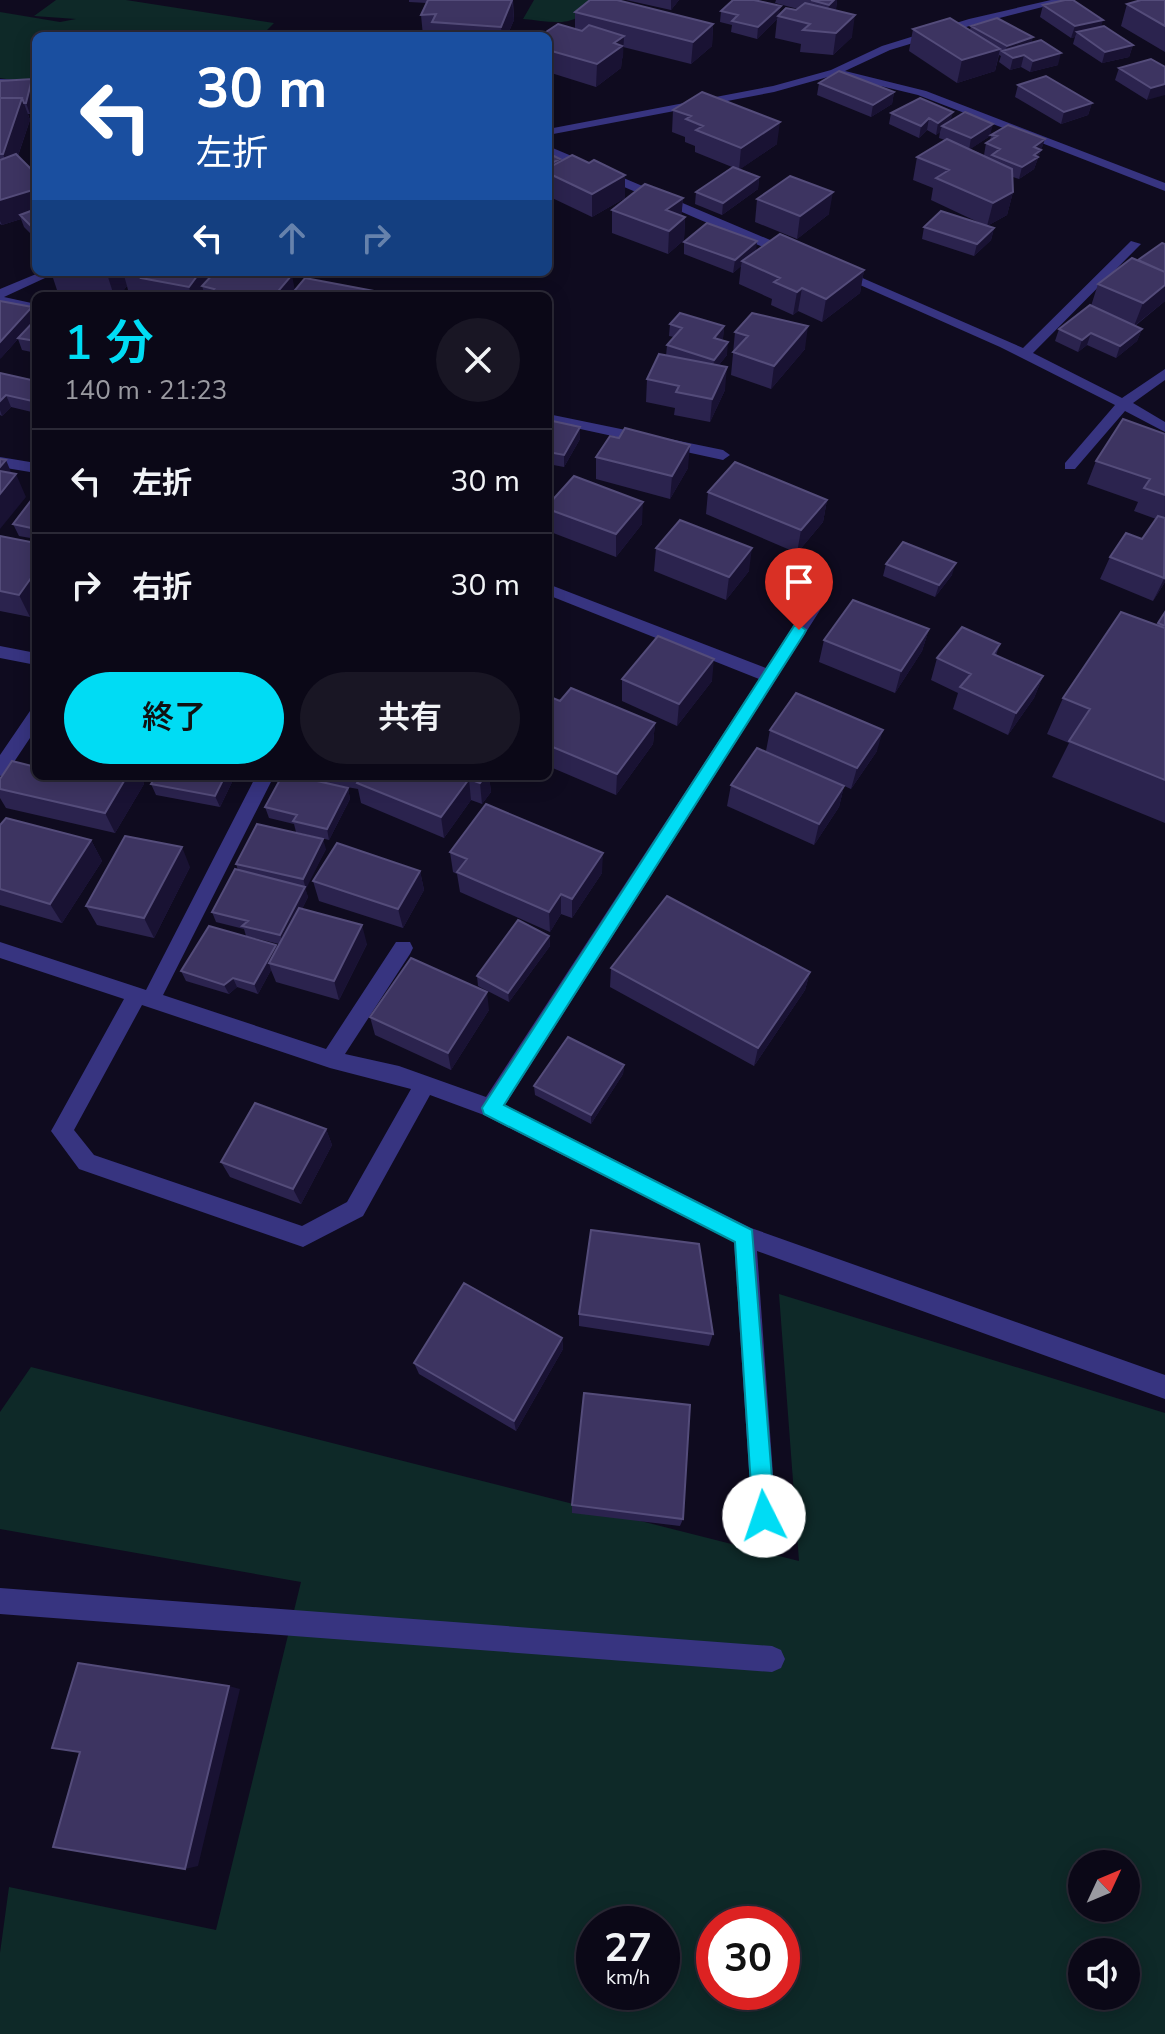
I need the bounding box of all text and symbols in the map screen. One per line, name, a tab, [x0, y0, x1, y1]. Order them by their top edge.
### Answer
text: 30 m	[196, 50, 327, 127]
icon: left	[64, 64, 168, 168]
text: 左折	[196, 129, 268, 178]
icon: left	[186, 216, 230, 260]
icon: ahead	[270, 216, 314, 260]
icon: right	[354, 216, 398, 260]
text: 1 分	[64, 310, 153, 376]
button: close	[436, 318, 520, 402]
text: 140 m · 21:23	[64, 373, 227, 408]
icon: left	[64, 459, 108, 503]
text: 30 m	[451, 461, 520, 502]
text: 左折	[132, 463, 192, 504]
pin	[765, 548, 833, 630]
icon: arrive	[777, 560, 821, 604]
icon: right	[64, 563, 108, 607]
text: 30 m	[451, 565, 520, 606]
text: 右折	[132, 567, 192, 608]
button: 終了	[64, 672, 284, 764]
button: 共有	[300, 672, 520, 764]
position arrow	[722, 1474, 806, 1558]
north arrow	[1068, 1850, 1140, 1922]
map controls	[1068, 1850, 1140, 2010]
speed limit sign: 30	[696, 1906, 800, 2010]
text: 27	[604, 1921, 652, 1975]
button: sound	[1068, 1938, 1140, 2010]
text: km/h	[606, 1964, 650, 1991]

